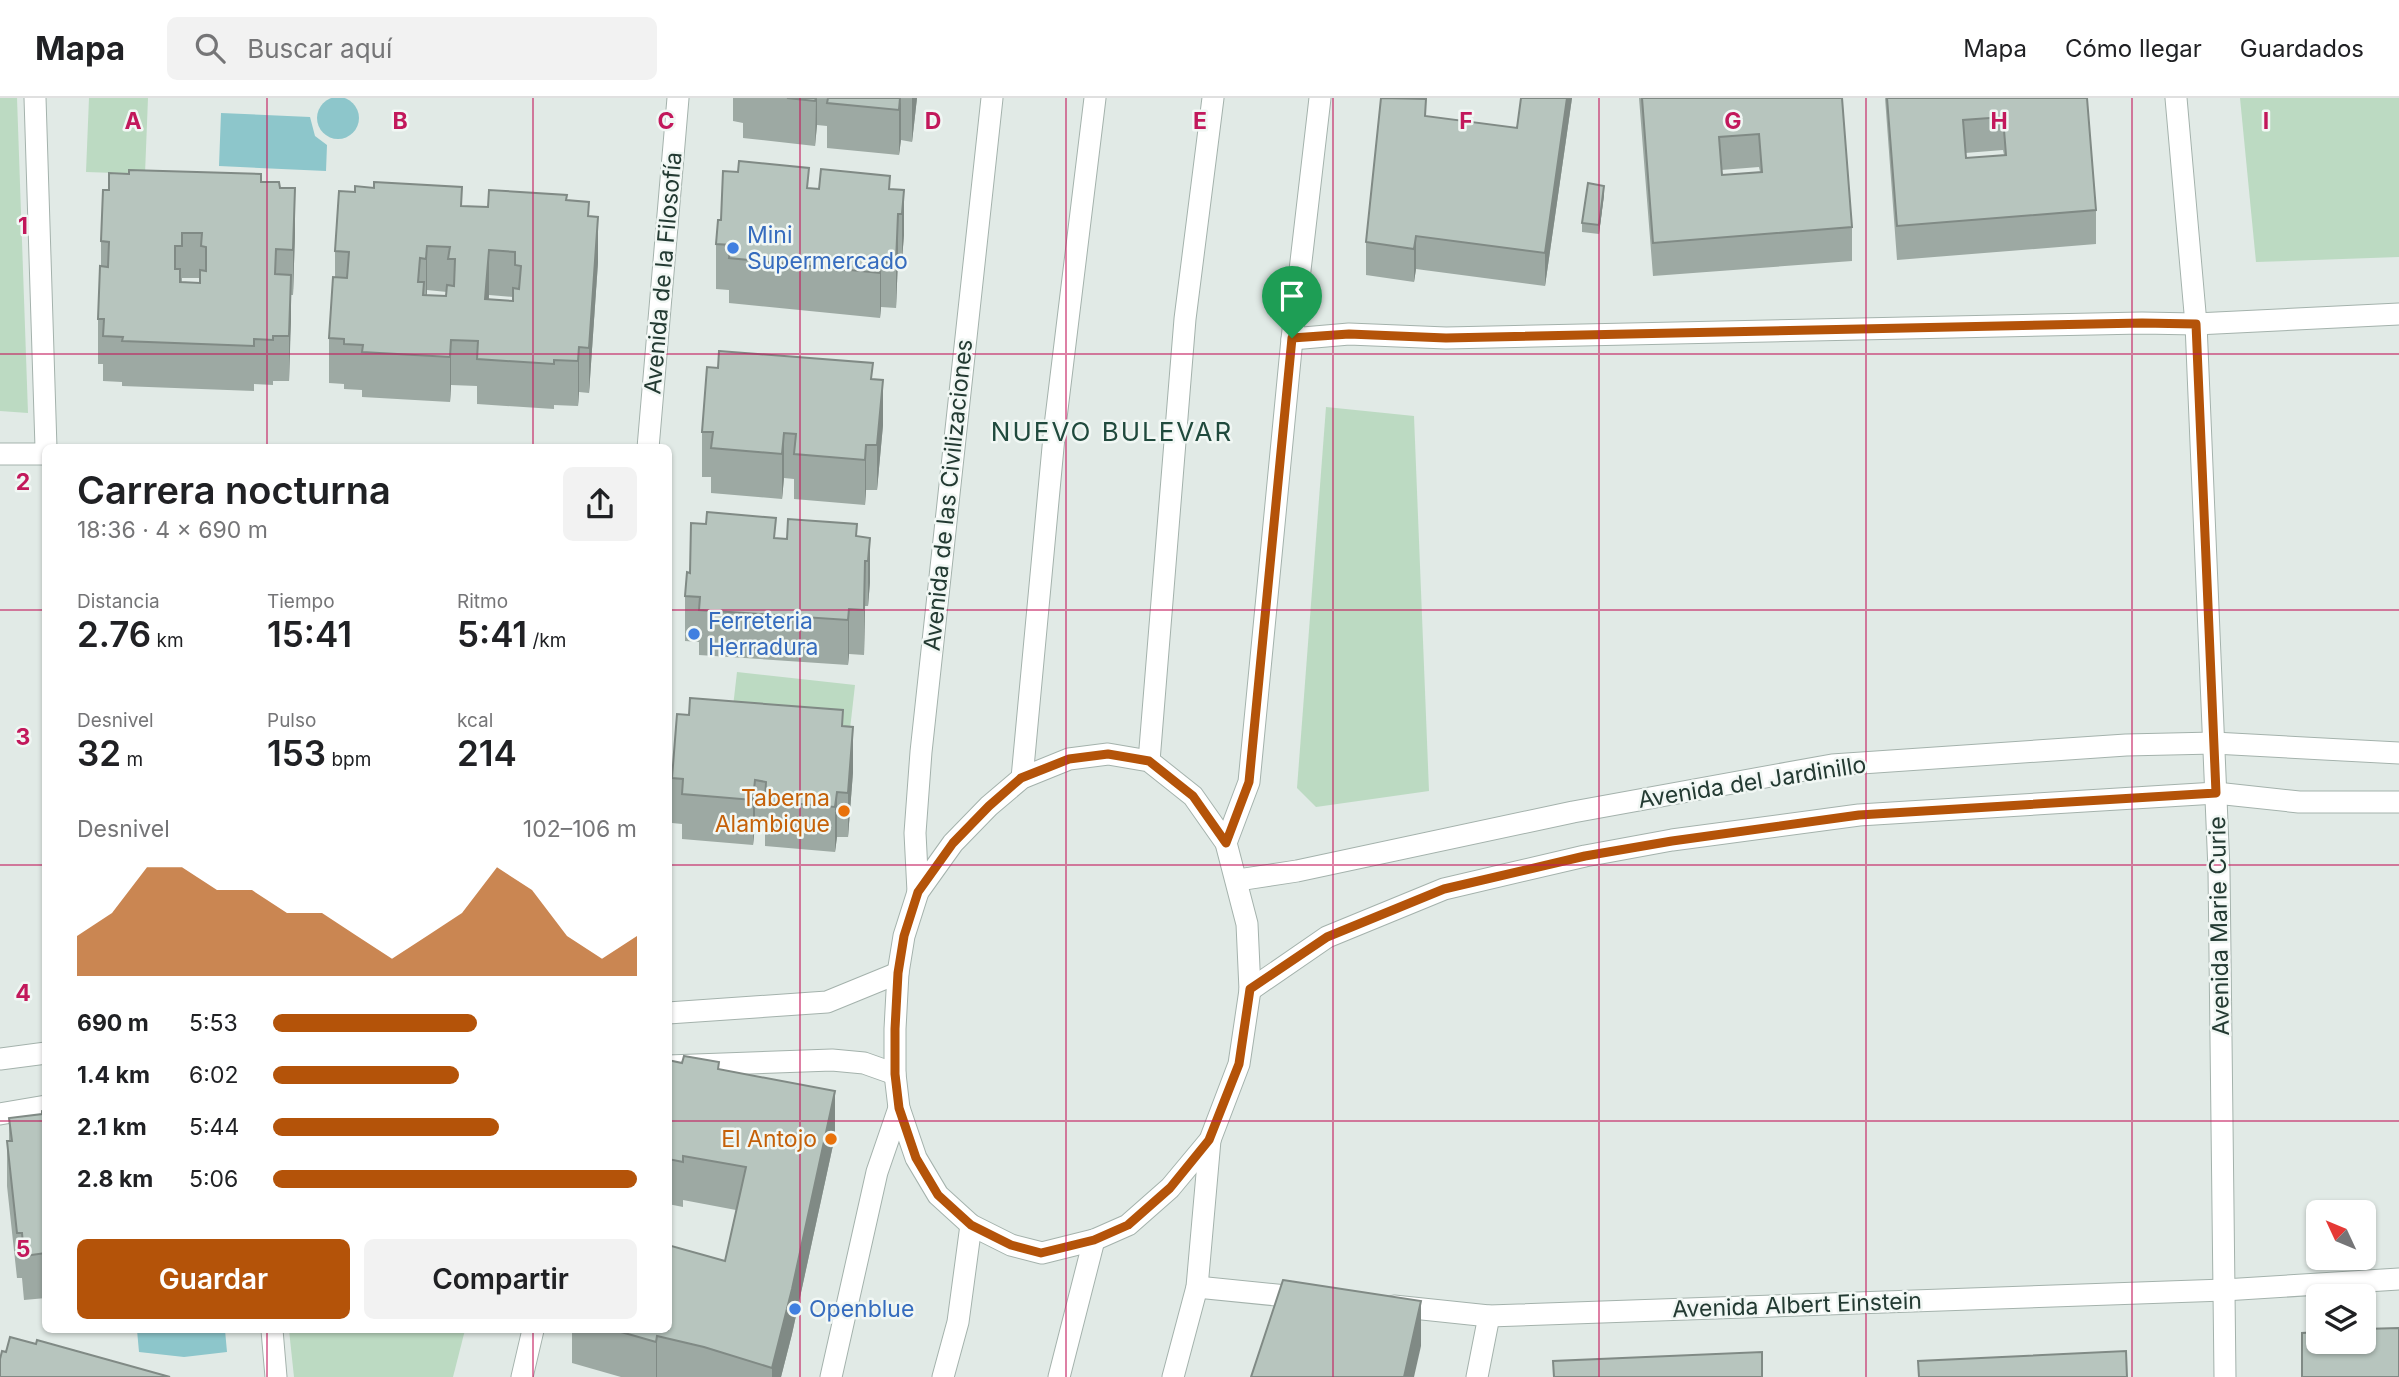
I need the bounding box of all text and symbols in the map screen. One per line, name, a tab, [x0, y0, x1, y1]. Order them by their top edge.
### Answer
search box	[167, 17, 657, 80]
text: Mapa	[35, 28, 125, 68]
icon: search	[191, 29, 229, 67]
text: Buscar aquí	[247, 33, 392, 64]
text: Mapa	[1963, 34, 2027, 63]
text: Cómo llegar	[2065, 34, 2202, 63]
text: Guardados	[2240, 34, 2364, 63]
text: A	[124, 107, 142, 135]
text: B	[392, 107, 408, 135]
text: C	[657, 107, 675, 135]
text: D	[925, 107, 941, 135]
text: E	[1193, 107, 1207, 135]
text: F	[1459, 107, 1473, 135]
text: G	[1724, 107, 1742, 135]
text: H	[1990, 107, 2008, 135]
text: I	[2263, 107, 2269, 135]
street label: Avenida de la Filosofía	[638, 151, 688, 395]
text: 1	[18, 212, 28, 240]
place label: Mini Supermercado	[747, 221, 908, 275]
marker: Mini Supermercado	[725, 240, 741, 256]
pin	[1262, 266, 1322, 338]
icon: arrive	[1273, 277, 1311, 315]
street label: Avenida de las Civilizaciones	[918, 338, 978, 652]
district label: NUEVO BULEVAR	[991, 416, 1233, 447]
text: Carrera nocturna	[77, 467, 391, 513]
button: share	[563, 467, 637, 541]
text: 2	[16, 468, 30, 496]
text: 18:36 · 4 × 690 m	[77, 516, 268, 544]
text: Distancia	[77, 590, 160, 613]
text: Tiempo	[267, 590, 335, 613]
text: Ritmo	[457, 590, 508, 613]
place label: Ferreteria Herradura	[708, 607, 818, 661]
text: 2.76	[77, 613, 151, 655]
text: 15:41	[267, 613, 352, 655]
text: 5:41	[457, 613, 527, 655]
marker: Ferreteria Herradura	[686, 626, 702, 642]
text: km	[151, 629, 184, 652]
text: /km	[527, 629, 566, 652]
text: Desnivel	[77, 709, 154, 732]
text: Pulso	[267, 709, 316, 732]
text: kcal	[457, 709, 493, 732]
text: 3	[16, 723, 30, 751]
text: 32	[77, 732, 121, 774]
text: 153	[267, 732, 326, 774]
text: 214	[457, 732, 517, 774]
text: m	[121, 748, 143, 771]
text: bpm	[326, 748, 371, 771]
street label: Avenida del Jardinillo	[1636, 750, 1868, 814]
place label: Taberna Alambique	[715, 784, 830, 838]
marker: Taberna Alambique	[836, 803, 852, 819]
text: Desnivel	[77, 815, 170, 843]
text: 102–106 m	[523, 815, 637, 843]
street label: Avenida Marie Curie	[2203, 816, 2235, 1036]
text: 4	[15, 979, 31, 1007]
text: 690 m	[77, 1009, 149, 1037]
text: 5:53	[189, 1009, 238, 1037]
text: 1.4 km	[77, 1061, 150, 1089]
text: 6:02	[189, 1061, 238, 1089]
text: 2.1 km	[77, 1113, 147, 1141]
text: 5:44	[189, 1113, 239, 1141]
place label: El Antojo	[721, 1125, 817, 1153]
marker: El Antojo	[823, 1131, 839, 1147]
text: 2.8 km	[77, 1165, 153, 1193]
text: 5:06	[189, 1165, 238, 1193]
north arrow	[2306, 1200, 2376, 1270]
map controls	[2306, 1200, 2376, 1354]
text: 5	[16, 1235, 30, 1263]
button: Guardar	[77, 1239, 350, 1319]
button: Compartir	[364, 1239, 637, 1319]
button: layers	[2306, 1284, 2376, 1354]
street label: Avenida Albert Einstein	[1672, 1287, 1922, 1323]
place label: Openblue	[809, 1295, 914, 1323]
marker: Openblue	[787, 1301, 803, 1317]

